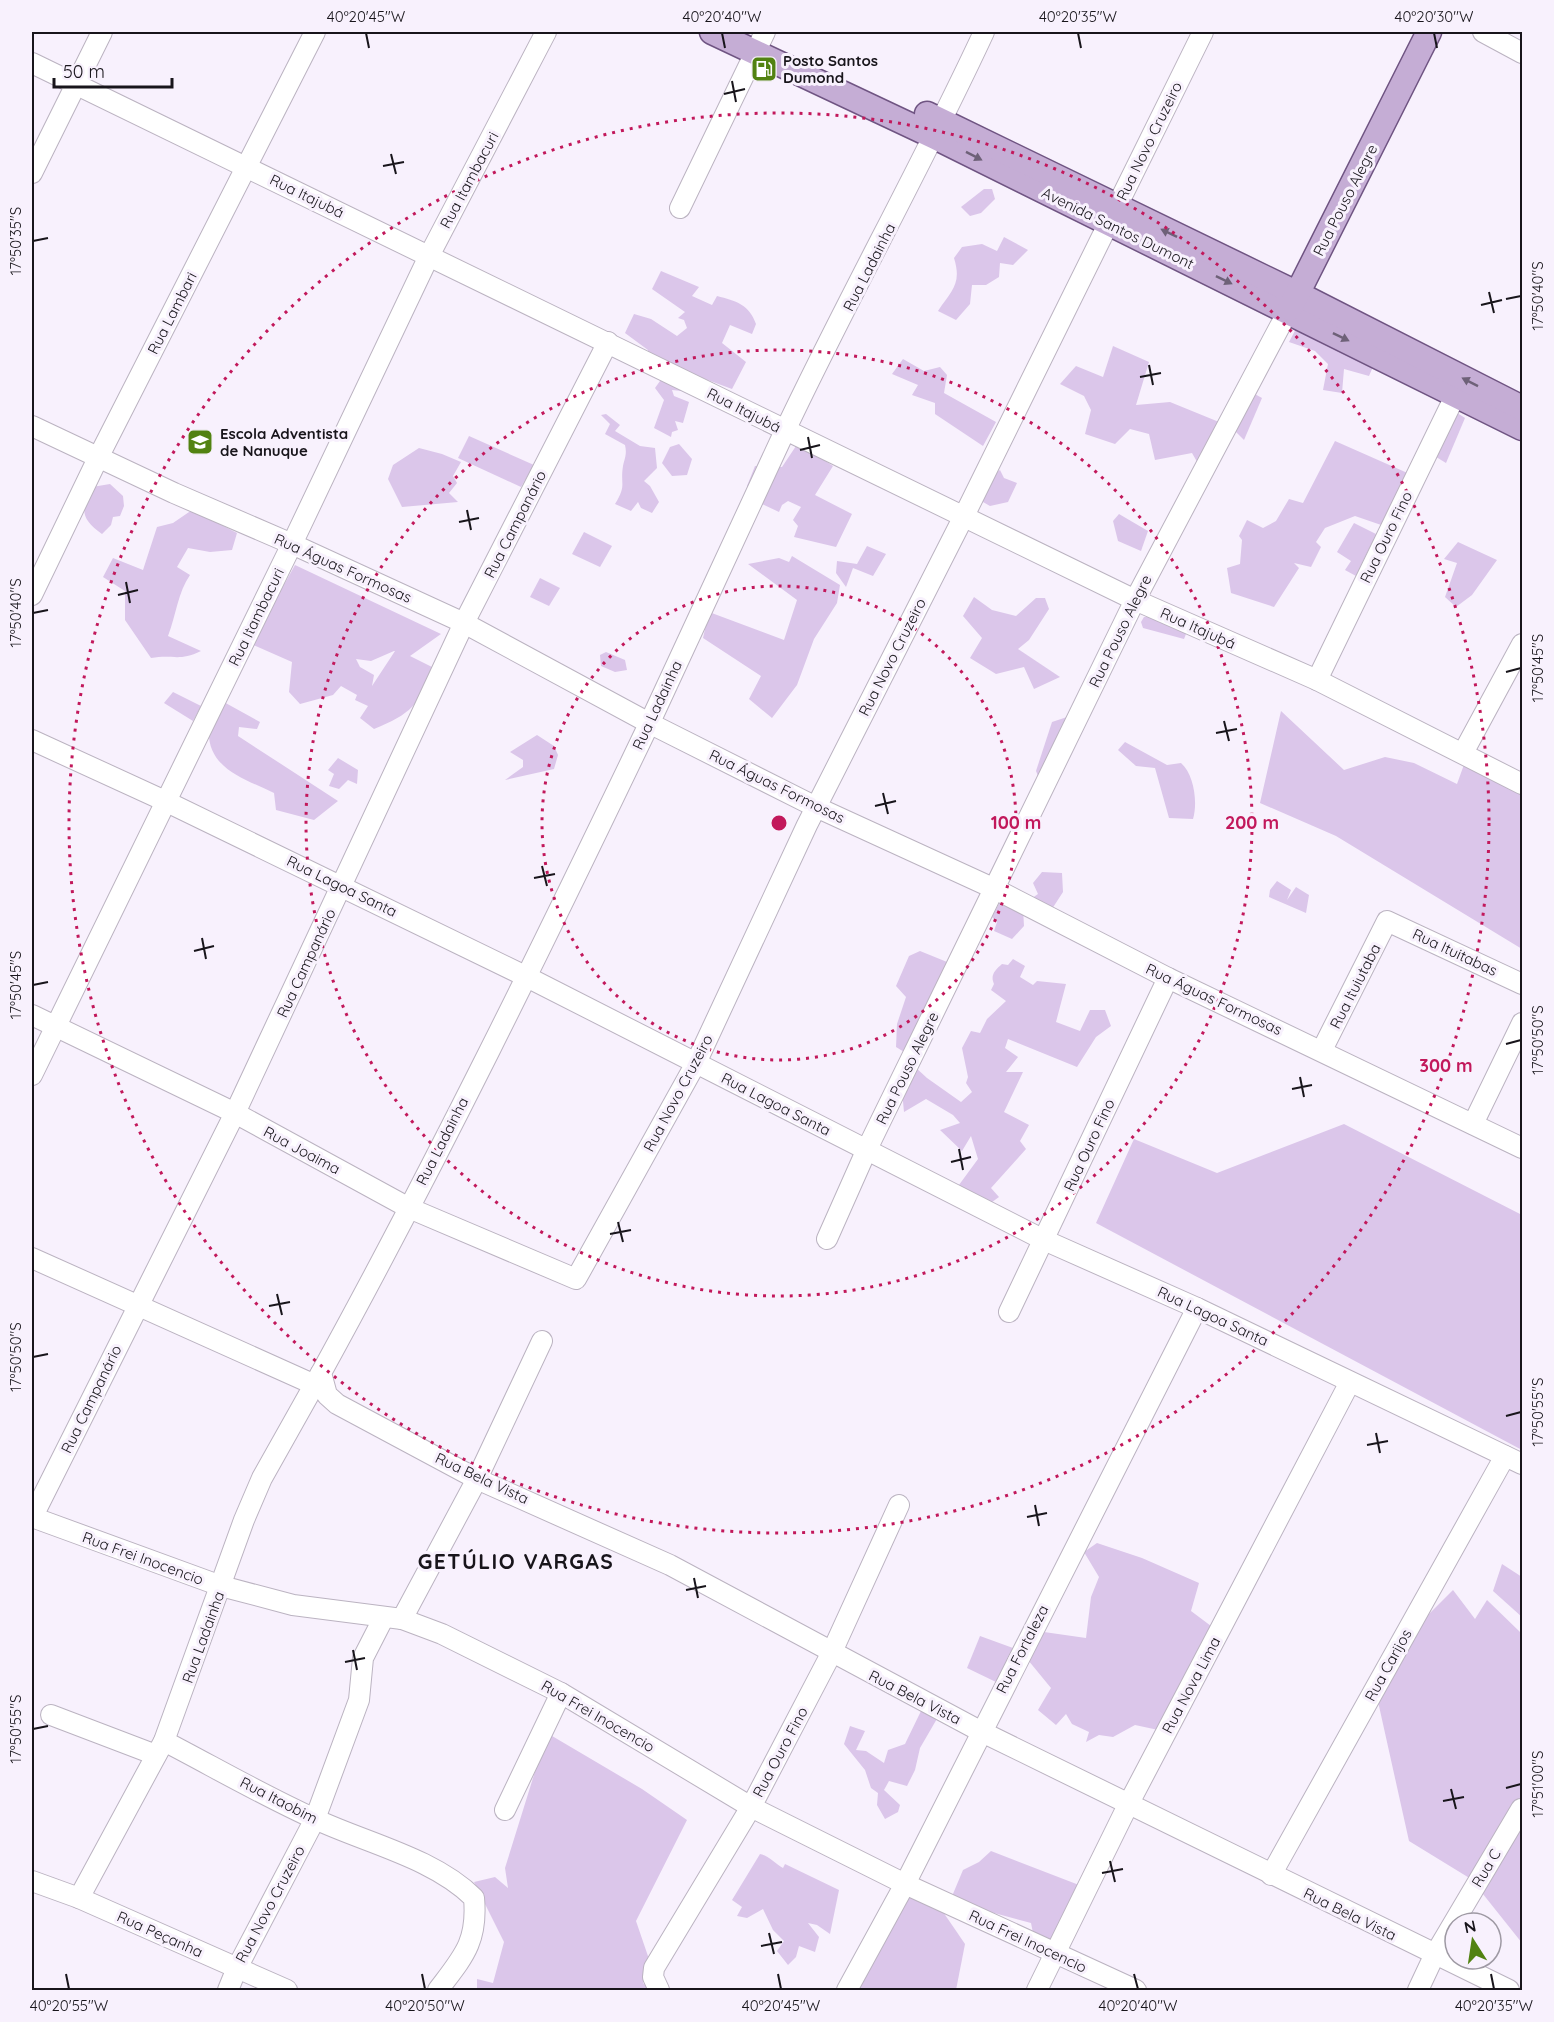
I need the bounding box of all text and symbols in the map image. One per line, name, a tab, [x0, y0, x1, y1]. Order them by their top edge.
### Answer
text: 40°20'45"W	[327, 7, 406, 26]
text: 40°20'40"W	[682, 7, 762, 26]
text: 40°20'35"W	[1039, 7, 1118, 26]
text: 40°20'30"W	[1395, 7, 1474, 26]
scale bar	[54, 51, 172, 89]
place label: Posto Santos Dumond	[783, 51, 878, 87]
fuel station icon: Posto Santos Dumond	[749, 54, 779, 84]
text: 50 m	[63, 60, 105, 83]
street label: Rua Novo Cruzeiro	[1112, 78, 1186, 204]
street label: Rua Itambacuri	[436, 128, 502, 232]
street label: Rua Pouso Alegre	[1309, 141, 1381, 259]
one-way arrow	[965, 151, 982, 161]
street label: Rua Itajubá	[267, 170, 347, 222]
street label: Avenida Santos Dumont	[1039, 183, 1197, 273]
text: 17°50'35"S	[6, 207, 25, 275]
street label: Rua Ladainha	[839, 220, 899, 314]
one-way arrow	[1161, 228, 1178, 237]
text: 17°50'40"S	[1528, 261, 1547, 331]
street label: Rua Lambari	[143, 269, 201, 357]
one-way arrow	[1215, 275, 1232, 284]
one-way arrow	[1332, 333, 1349, 342]
one-way arrow	[1462, 377, 1479, 386]
street label: Rua Itajubá	[704, 383, 784, 437]
place label: Escola Adventista de Nanuque	[220, 424, 348, 460]
school or university icon: Escola Adventista de Nanuque	[185, 427, 215, 457]
street label: Rua Campanário	[480, 467, 550, 581]
street label: Rua Ouro Fino	[1356, 488, 1416, 586]
street label: Rua Águas Formosas	[271, 529, 415, 607]
street label: Rua Itambacuri	[224, 565, 288, 669]
street label: Rua Pouso Alegre	[1085, 572, 1155, 690]
text: 17°50'40"S	[6, 578, 25, 648]
street label: Rua Novo Cruzeiro	[854, 595, 930, 719]
street label: Rua Itajubá	[1157, 603, 1239, 653]
text: 17°50'45"S	[1528, 634, 1547, 702]
street label: Rua Ladainha	[628, 657, 686, 753]
street label: Rua Águas Formosas	[706, 745, 848, 827]
text: 100 m	[991, 811, 1041, 834]
text: 200 m	[1225, 811, 1279, 834]
centre of rings	[769, 813, 789, 833]
street label: Rua Lagoa Santa	[284, 851, 400, 921]
street label: Rua Campanário	[272, 905, 340, 1021]
street label: Rua Ituitabas	[1409, 924, 1501, 980]
street label: Rua Ituiutaba	[1325, 940, 1385, 1032]
text: 17°50'45"S	[6, 951, 25, 1019]
street label: Rua Águas Formosas	[1143, 959, 1285, 1039]
text: 17°50'50"S	[1528, 1005, 1547, 1075]
street label: Rua Pouso Alegre	[872, 1009, 942, 1127]
street label: Rua Novo Cruzeiro	[639, 1031, 717, 1155]
text: 300 m	[1419, 1054, 1473, 1077]
street label: Rua Lagoa Santa	[718, 1068, 834, 1140]
street label: Rua Ladainha	[412, 1094, 472, 1188]
street label: Rua Ouro Fino	[1059, 1096, 1119, 1194]
street label: Rua Joaima	[260, 1122, 344, 1178]
street label: Rua Lagoa Santa	[1154, 1282, 1272, 1350]
text: 17°50'50"S	[6, 1322, 25, 1392]
street label: Rua Campanário	[57, 1342, 125, 1456]
text: 17°50'55"S	[1528, 1378, 1547, 1446]
street label: Rua Bela Vista	[432, 1448, 532, 1508]
street label: Rua Frei Inocencio	[80, 1527, 206, 1589]
district label: GETÚLIO VARGAS	[418, 1548, 614, 1574]
street label: Rua Ladainha	[178, 1588, 228, 1686]
street label: Rua Fortaleza	[992, 1601, 1052, 1697]
street label: Rua Carijos	[1360, 1626, 1416, 1704]
street label: Rua Nova Lima	[1158, 1633, 1224, 1737]
street label: Rua Bela Vista	[866, 1666, 964, 1728]
street label: Rua Frei Inocencio	[538, 1676, 658, 1756]
text: 17°50'55"S	[6, 1695, 25, 1763]
street label: Rua Ouro Fino	[748, 1704, 812, 1800]
text: 17°51'00"S	[1528, 1751, 1547, 1817]
street label: Rua Itaobim	[237, 1772, 321, 1828]
street label: Rua Novo Cruzeiro	[231, 1842, 309, 1966]
street label: Rua C	[1467, 1845, 1505, 1891]
street label: Rua Bela Vista	[1300, 1883, 1400, 1945]
street label: Rua Frei Inocencio	[966, 1905, 1090, 1977]
street label: Rua Peçanha	[114, 1907, 206, 1961]
north arrow	[1443, 1911, 1503, 1971]
text: N	[1462, 1915, 1478, 1937]
text: 40°20'55"W	[30, 1996, 109, 2015]
text: 40°20'50"W	[385, 1996, 465, 2015]
text: 40°20'45"W	[742, 1996, 821, 2015]
text: 40°20'40"W	[1098, 1996, 1178, 2015]
text: 40°20'35"W	[1455, 1996, 1534, 2015]

